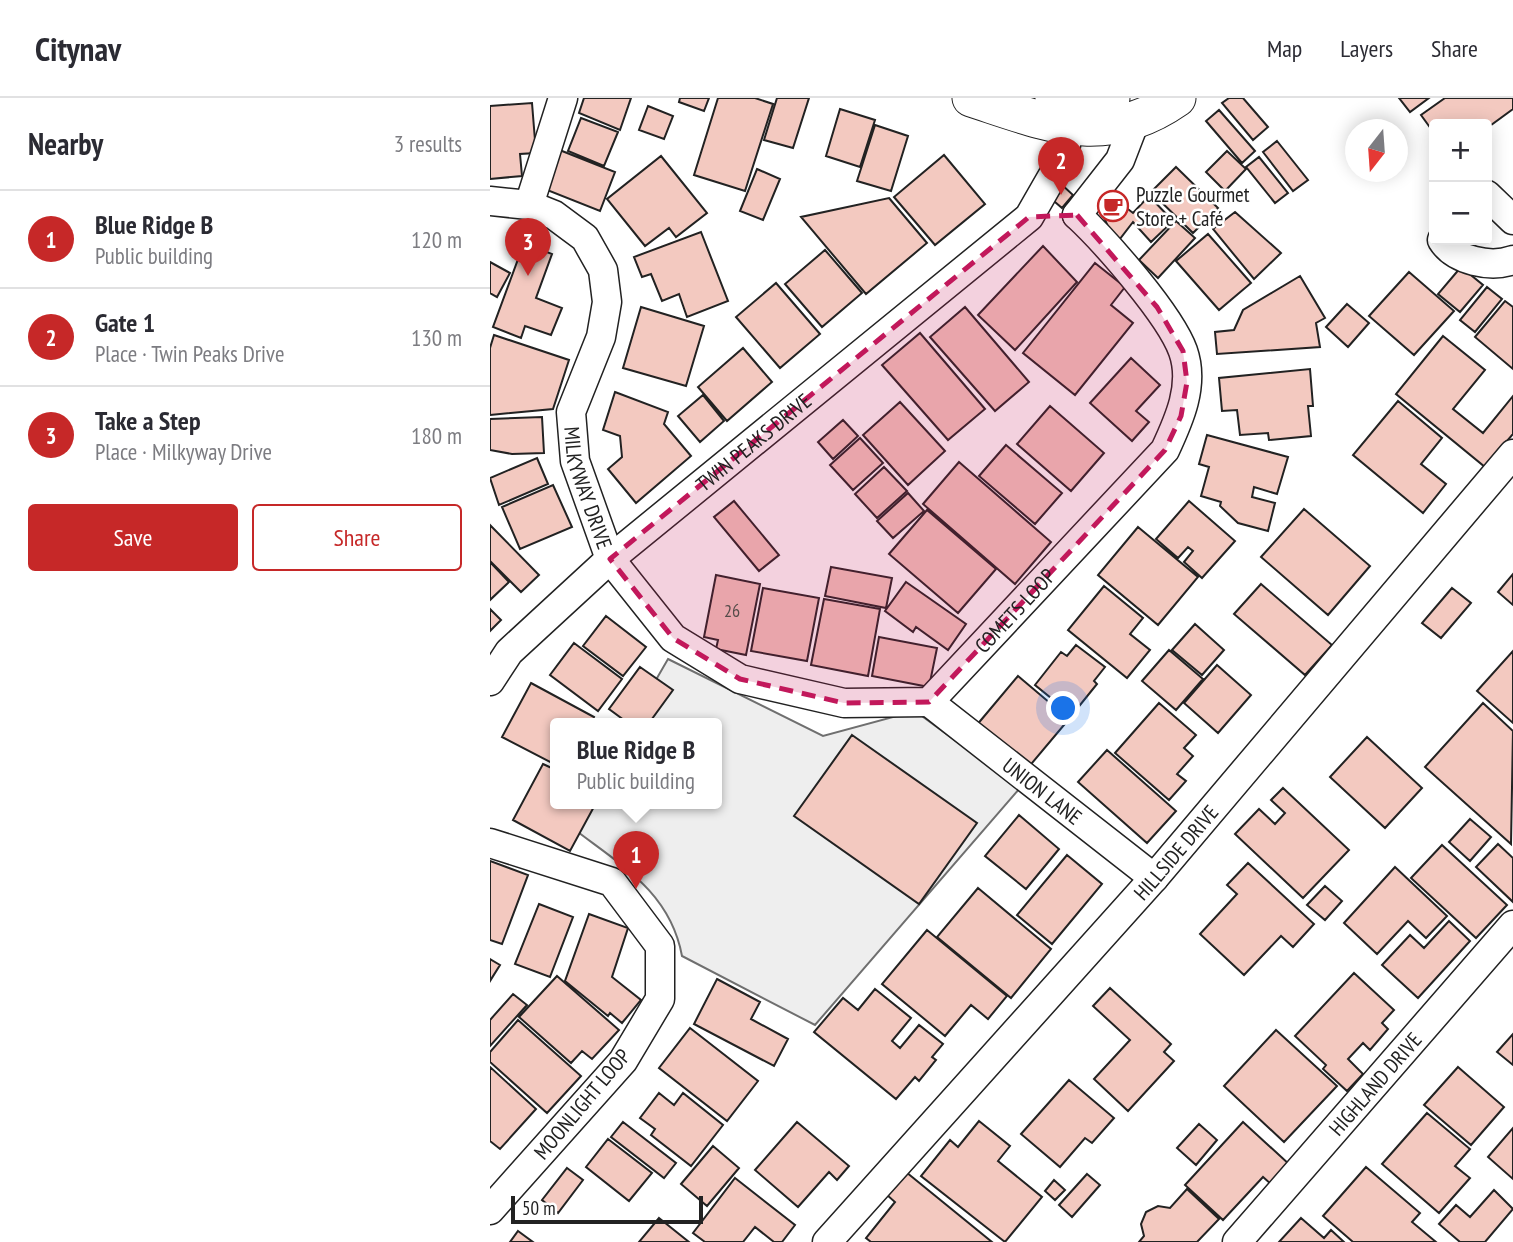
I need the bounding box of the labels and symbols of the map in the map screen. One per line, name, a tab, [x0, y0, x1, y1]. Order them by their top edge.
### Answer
north arrow	[1345, 119, 1408, 182]
pin: 2	[1038, 137, 1084, 195]
place label: Puzzle Gourmet Store + Café	[1136, 181, 1250, 232]
cafe icon: Puzzle Gourmet Store + Café	[1096, 189, 1130, 223]
pin: 3	[505, 218, 551, 276]
street label: TWIN PEAKS DRIVE	[690, 387, 817, 497]
street label: MILKYWAY DRIVE	[559, 425, 619, 552]
street label: COMETS LOOP	[969, 563, 1061, 658]
house number: 26	[724, 599, 740, 622]
your location	[1046, 691, 1080, 725]
street label: UNION LANE	[997, 751, 1088, 830]
street label: HILLSIDE DRIVE	[1127, 799, 1224, 905]
pin: 1	[613, 831, 659, 889]
street label: HIGHLAND DRIVE	[1323, 1026, 1427, 1141]
street label: MOONLIGHT LOOP	[528, 1043, 636, 1165]
scale bar	[511, 1193, 704, 1225]

